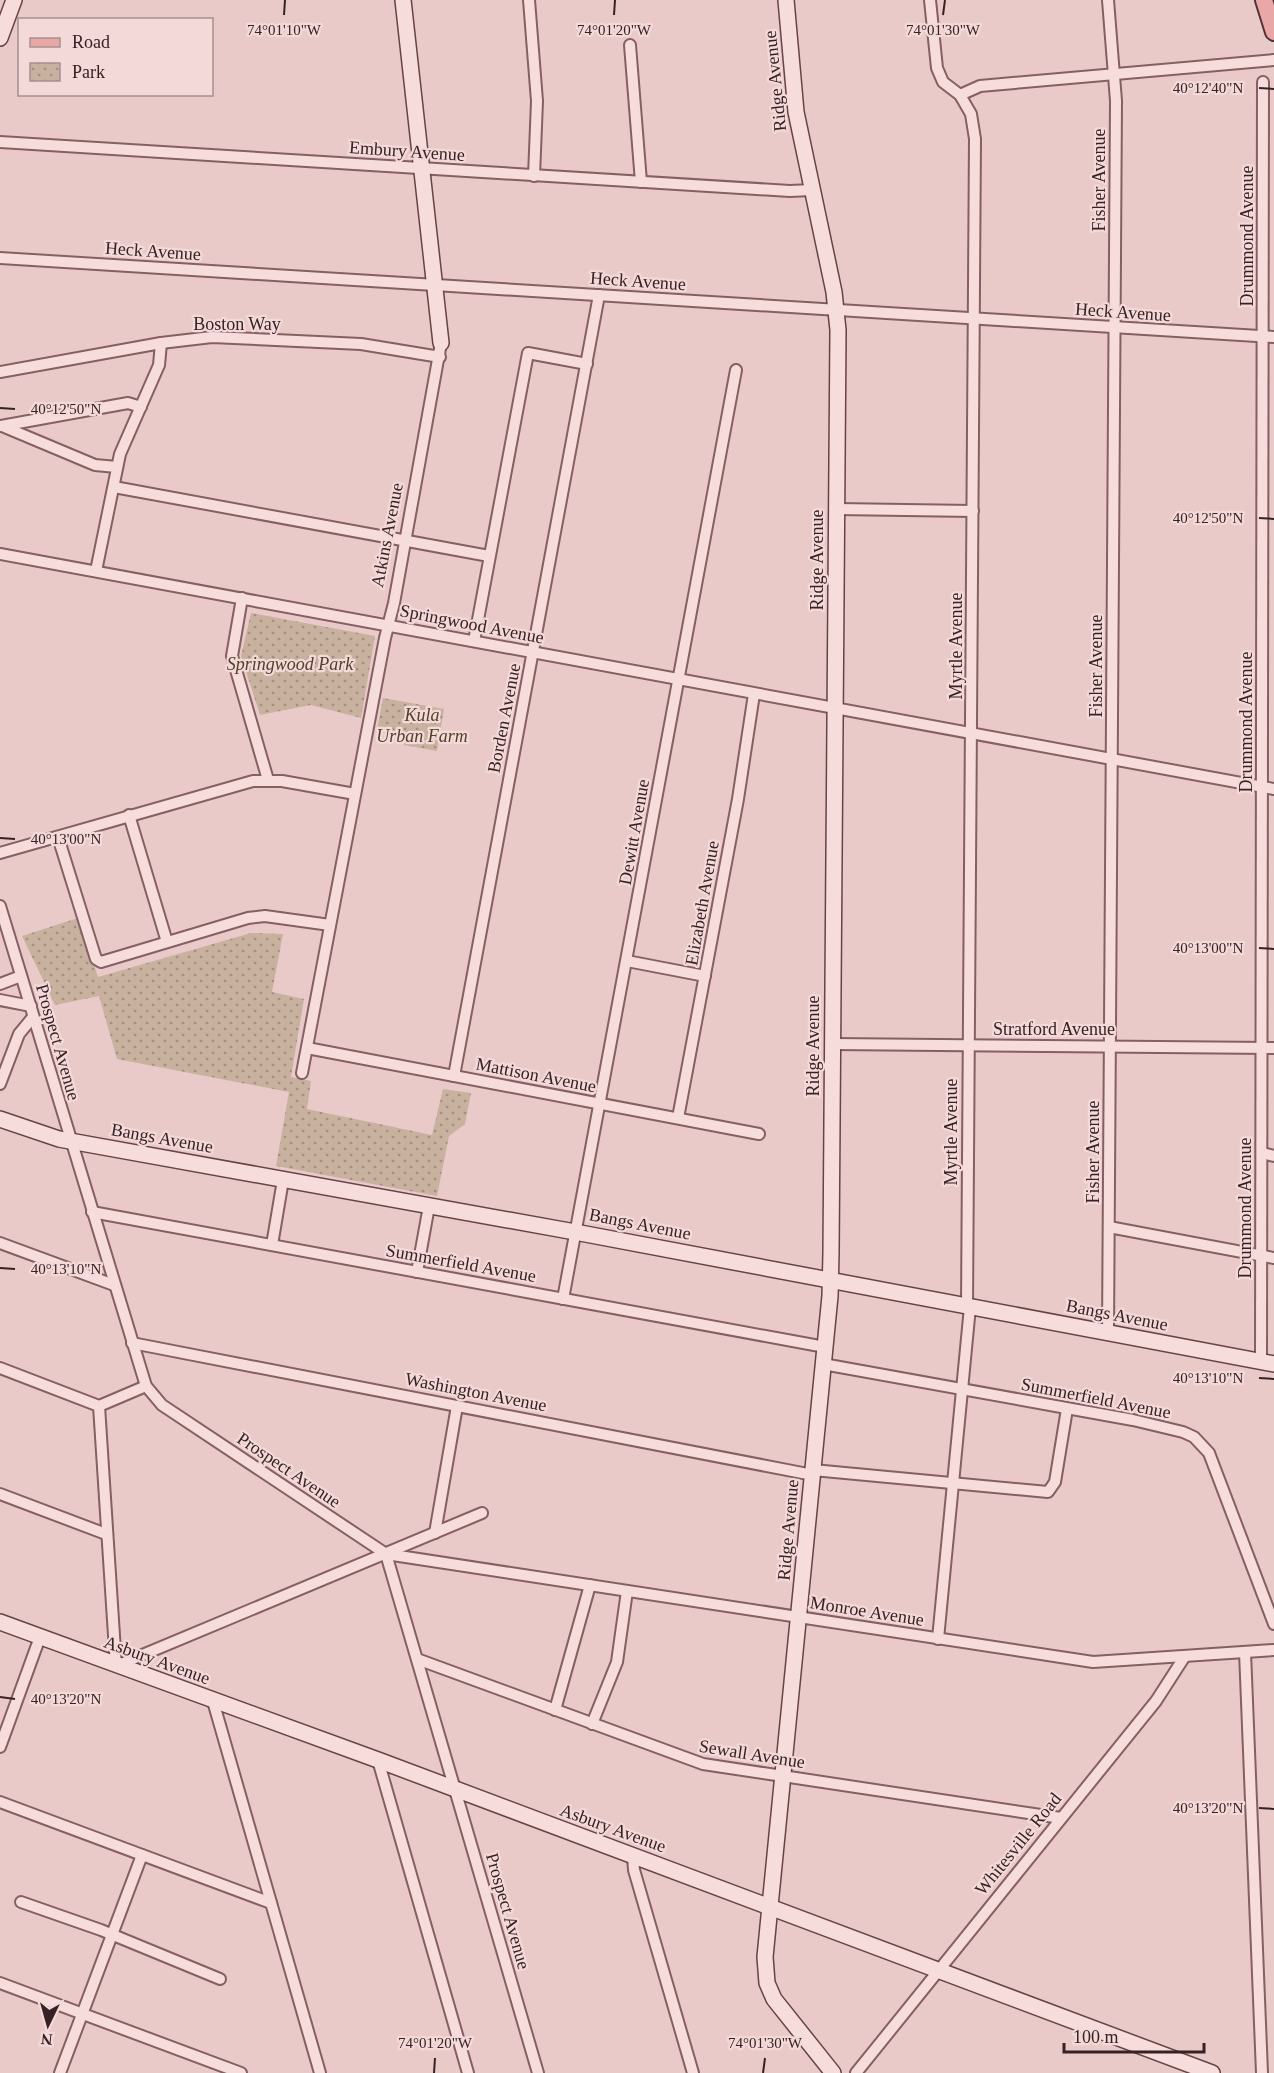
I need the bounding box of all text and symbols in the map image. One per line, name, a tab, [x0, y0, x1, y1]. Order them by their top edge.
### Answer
legend	[18, 18, 213, 96]
text: 74°01'10"W	[247, 22, 322, 38]
text: 74°01'20"W	[577, 22, 652, 38]
text: 74°01'30"W	[906, 22, 981, 38]
street label: Ridge Avenue	[760, 30, 790, 132]
text: Road	[72, 32, 110, 52]
text: Park	[72, 62, 105, 82]
text: 40°12'40"N	[1173, 80, 1243, 96]
street label: Fisher Avenue	[1089, 128, 1109, 232]
street label: Embury Avenue	[348, 137, 466, 165]
street label: Drummond Avenue	[1237, 165, 1257, 307]
street label: Heck Avenue	[104, 238, 202, 264]
street label: Heck Avenue	[589, 268, 687, 294]
street label: Heck Avenue	[1074, 299, 1172, 325]
street label: Boston Way	[193, 314, 281, 334]
text: 40°12'50"N	[31, 401, 101, 417]
street label: Atkins Avenue	[367, 481, 407, 589]
street label: Ridge Avenue	[807, 509, 827, 611]
text: 40°12'50"N	[1173, 510, 1243, 526]
street label: Myrtle Avenue	[946, 592, 966, 700]
street label: Springwood Avenue	[398, 600, 546, 648]
street label: Fisher Avenue	[1086, 614, 1106, 718]
street label: Drummond Avenue	[1236, 651, 1256, 793]
park label: Springwood Park	[227, 654, 354, 674]
street label: Borden Avenue	[484, 662, 524, 774]
park label: Kula Urban Farm	[376, 705, 468, 746]
street label: Dewitt Avenue	[615, 777, 653, 886]
text: 40°13'00"N	[31, 831, 101, 847]
street label: Elizabeth Avenue	[681, 839, 723, 967]
text: 40°13'00"N	[1173, 940, 1243, 956]
street label: Prospect Avenue	[32, 982, 84, 1103]
street label: Ridge Avenue	[803, 995, 823, 1097]
street label: Stratford Avenue	[993, 1019, 1115, 1039]
street label: Mattison Avenue	[474, 1054, 598, 1096]
street label: Myrtle Avenue	[941, 1078, 961, 1186]
street label: Fisher Avenue	[1083, 1100, 1103, 1204]
street label: Bangs Avenue	[109, 1119, 215, 1157]
street label: Drummond Avenue	[1235, 1137, 1255, 1279]
street label: Bangs Avenue	[587, 1204, 693, 1244]
street label: Summerfield Avenue	[384, 1240, 538, 1286]
text: 40°13'10"N	[31, 1261, 101, 1277]
street label: Bangs Avenue	[1064, 1295, 1170, 1335]
street label: Washington Avenue	[404, 1368, 548, 1416]
text: 40°13'10"N	[1173, 1370, 1243, 1386]
street label: Summerfield Avenue	[1019, 1374, 1173, 1422]
street label: Prospect Avenue	[234, 1428, 344, 1512]
street label: Ridge Avenue	[774, 1479, 802, 1581]
street label: Monroe Avenue	[809, 1592, 925, 1630]
street label: Asbury Avenue	[101, 1632, 213, 1688]
text: 40°13'20"N	[31, 1691, 101, 1707]
street label: Sewall Avenue	[698, 1736, 806, 1772]
street label: Whitesville Road	[971, 1789, 1065, 1899]
street label: Asbury Avenue	[557, 1800, 669, 1856]
text: 40°13'20"N	[1173, 1800, 1243, 1816]
street label: Prospect Avenue	[482, 1851, 534, 1972]
north arrow	[18, 1995, 78, 2055]
scale bar	[1064, 2016, 1204, 2054]
text: 100 m	[1073, 2027, 1119, 2047]
text: N	[40, 2030, 53, 2048]
text: 74°01'20"W	[398, 2035, 473, 2051]
text: 74°01'30"W	[728, 2035, 803, 2051]

